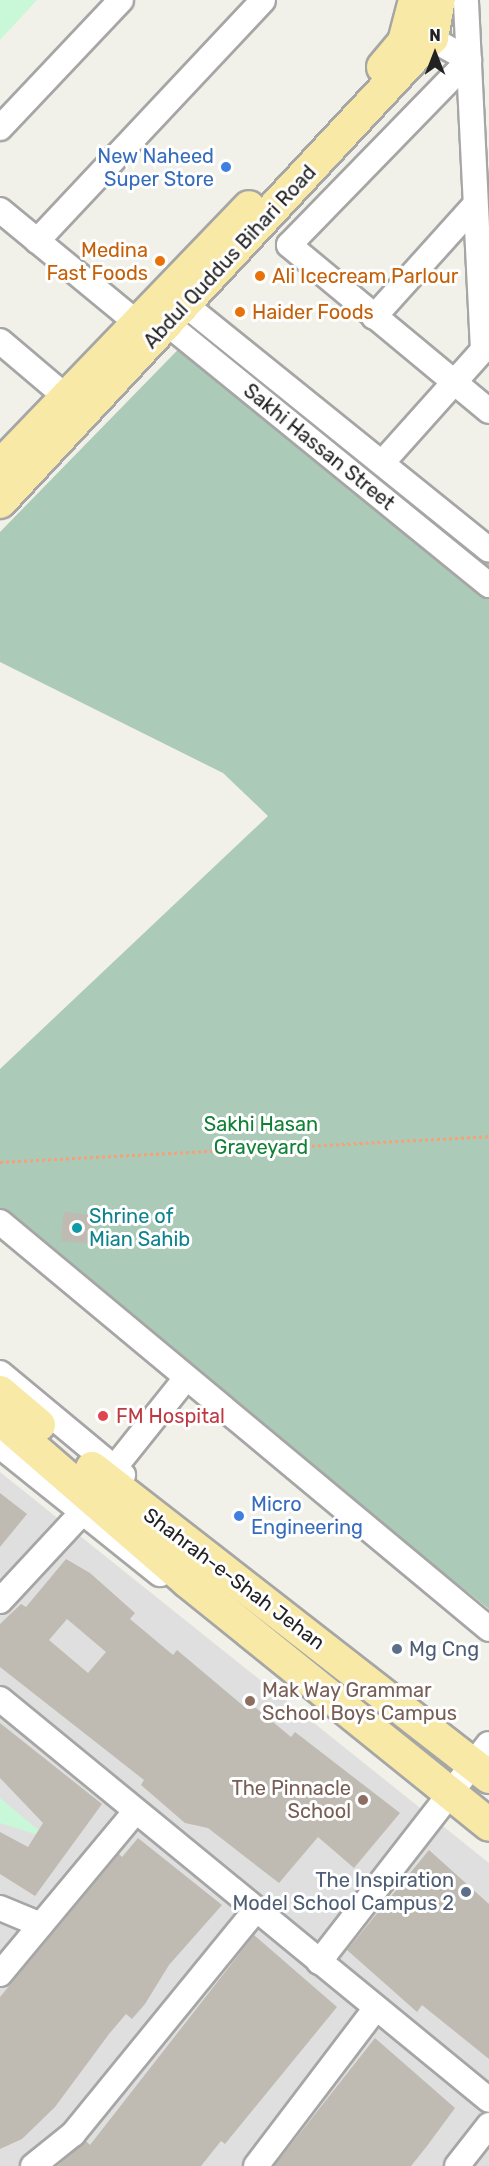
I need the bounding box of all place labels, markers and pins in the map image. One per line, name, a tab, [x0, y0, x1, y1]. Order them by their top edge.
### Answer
place label: New Naheed Super Store	[97, 144, 214, 191]
marker: New Naheed Super Store	[219, 160, 233, 174]
place label: Medina Fast Foods	[46, 238, 148, 285]
marker: Medina Fast Foods	[153, 254, 167, 268]
place label: Ali Icecream Parlour	[272, 264, 458, 288]
marker: Ali Icecream Parlour	[253, 269, 267, 283]
place label: Haider Foods	[252, 300, 374, 324]
marker: Haider Foods	[233, 305, 247, 319]
place label: Shrine of Mian Sahib	[89, 1204, 190, 1251]
marker: Shrine of Mian Sahib	[70, 1221, 84, 1235]
place label: FM Hospital	[116, 1404, 225, 1428]
marker: FM Hospital	[94, 1407, 112, 1425]
place label: Micro Engineering	[251, 1492, 363, 1539]
marker: Micro Engineering	[232, 1509, 246, 1523]
place label: Mg Cng	[409, 1637, 479, 1661]
marker: Mg Cng	[390, 1642, 404, 1656]
place label: Mak Way Grammar School Boys Campus	[262, 1678, 457, 1725]
marker: Mak Way Grammar School Boys Campus	[243, 1694, 257, 1708]
place label: The Pinnacle School	[231, 1776, 351, 1823]
marker: The Pinnacle School	[356, 1793, 370, 1807]
place label: The Inspiration Model School Campus 2	[232, 1868, 454, 1915]
marker: The Inspiration Model School Campus 2	[459, 1885, 473, 1899]

